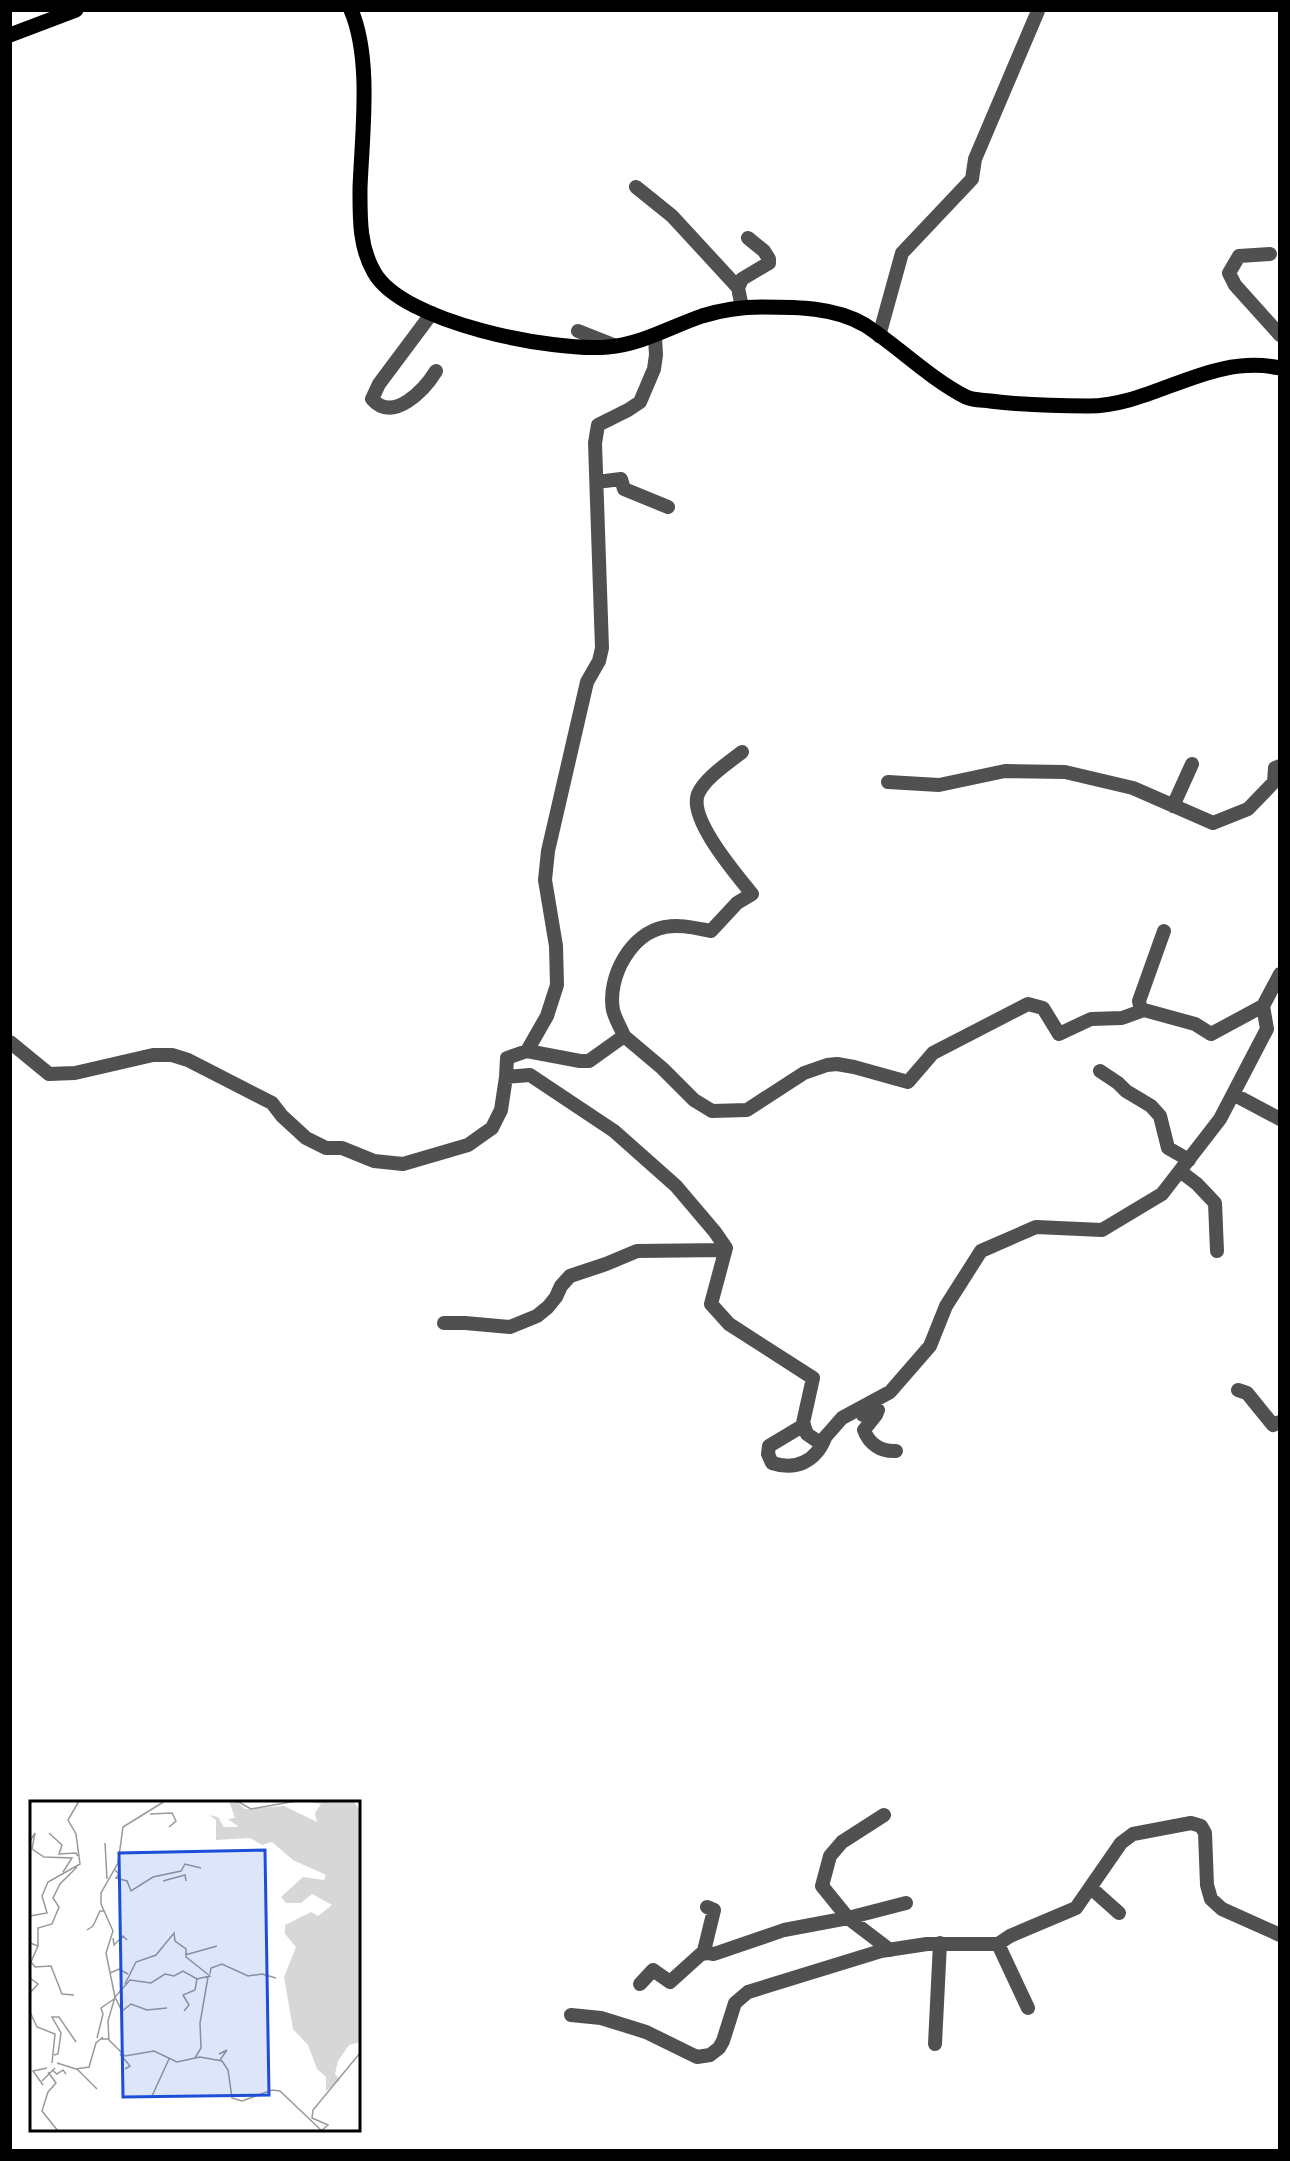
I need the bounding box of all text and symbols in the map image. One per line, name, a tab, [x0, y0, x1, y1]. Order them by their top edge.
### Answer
inset map	[30, 1801, 360, 2131]

